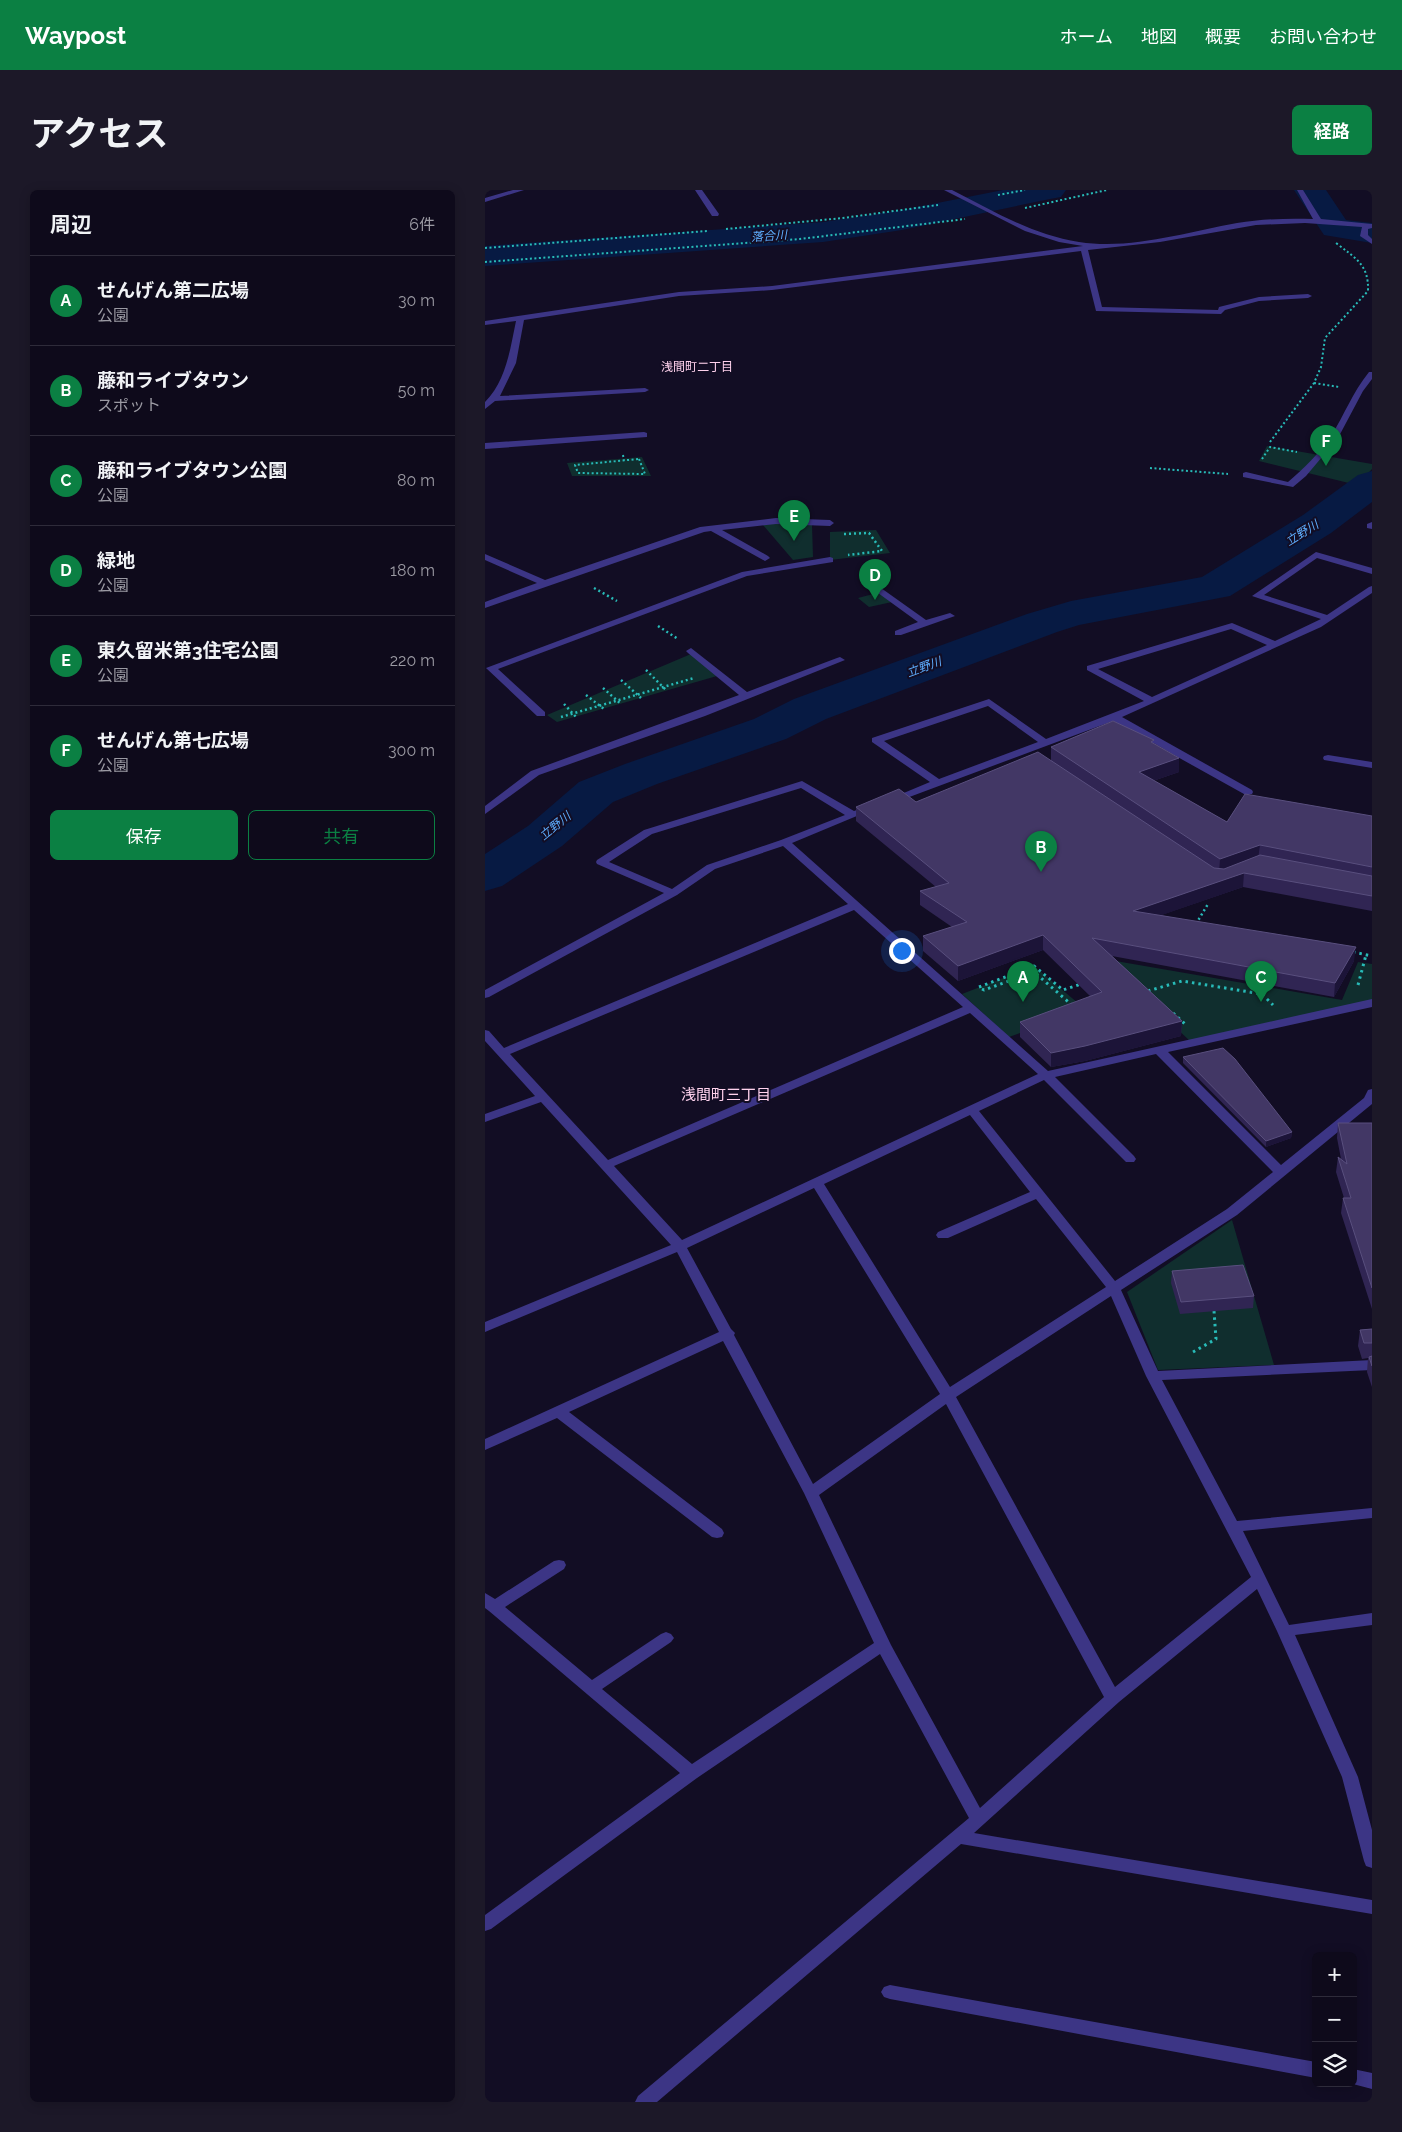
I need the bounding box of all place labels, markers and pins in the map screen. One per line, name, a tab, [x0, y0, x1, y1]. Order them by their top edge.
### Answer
pin: F	[1310, 425, 1342, 466]
pin: E	[778, 500, 810, 541]
pin: D	[859, 559, 891, 600]
pin: B	[1025, 831, 1057, 872]
pin: A	[1007, 961, 1039, 1002]
pin: C	[1245, 961, 1277, 1002]

